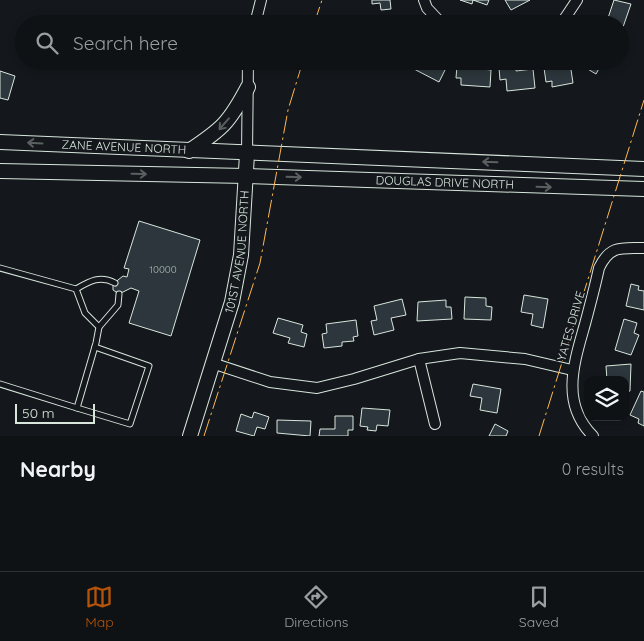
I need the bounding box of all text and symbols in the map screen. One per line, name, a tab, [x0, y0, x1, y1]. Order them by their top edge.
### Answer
search box	[15, 15, 629, 70]
icon: search	[33, 29, 61, 57]
text: Search here	[73, 31, 178, 55]
one-way arrow	[219, 118, 230, 131]
street label: ZANE AVENUE NORTH	[61, 137, 187, 157]
one-way arrow	[27, 139, 43, 148]
one-way arrow	[483, 158, 499, 167]
one-way arrow	[130, 169, 146, 178]
street label: DOUGLAS DRIVE NORTH	[375, 172, 514, 192]
one-way arrow	[286, 173, 302, 182]
one-way arrow	[536, 182, 552, 191]
street label: 101ST AVENUE NORTH	[221, 190, 252, 315]
house number: 10000	[149, 263, 177, 276]
street label: YATES DRIVE	[553, 289, 588, 362]
map controls	[584, 376, 629, 421]
button: layers	[584, 376, 629, 421]
scale bar	[15, 401, 95, 424]
text: 50 m	[22, 404, 55, 422]
text: Nearby	[20, 456, 96, 482]
text: 0 results	[562, 459, 624, 479]
tab: Map	[85, 583, 114, 631]
tab: Directions	[284, 583, 348, 631]
tab: Saved	[519, 583, 559, 631]

